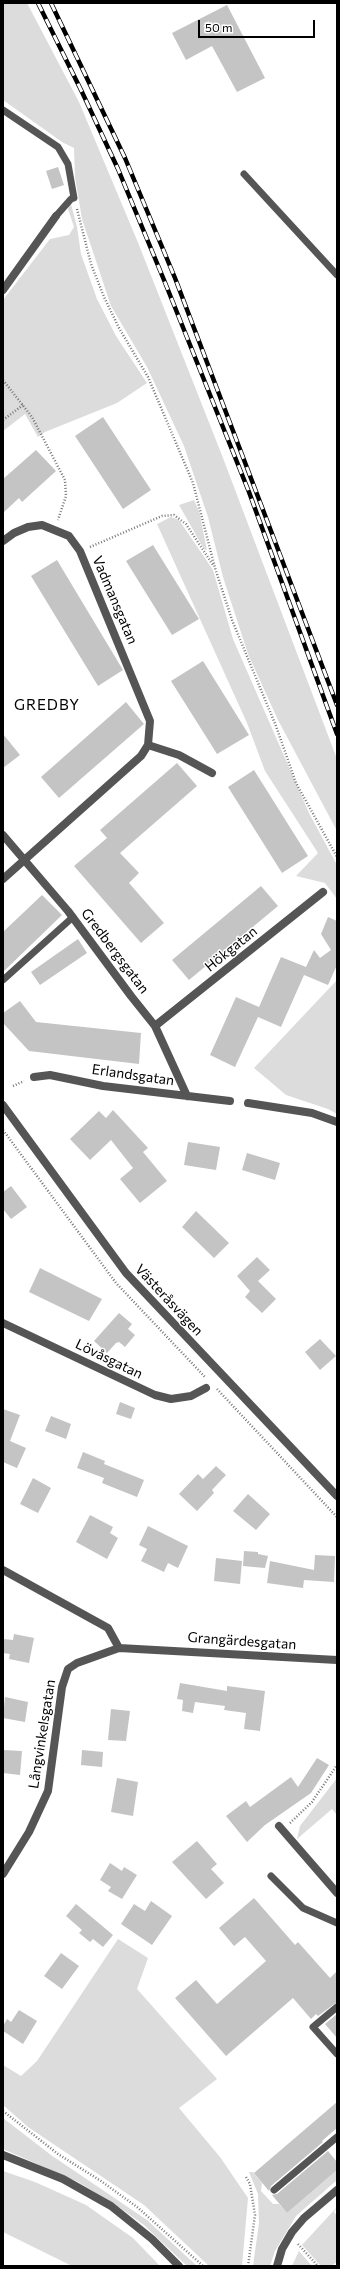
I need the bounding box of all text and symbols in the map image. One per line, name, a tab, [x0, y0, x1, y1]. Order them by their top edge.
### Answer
scale bar	[200, 12, 317, 38]
text: 50 m	[205, 20, 233, 34]
street label: Vadmansgatan	[89, 553, 141, 647]
district label: GREDBY	[14, 696, 80, 714]
street label: Gredbergsgatan	[78, 905, 152, 997]
street label: Hökgatan	[201, 923, 261, 975]
street label: Erlandsgatan	[91, 1061, 175, 1089]
street label: Västeråsvägen	[132, 1261, 206, 1339]
street label: Lövåsgatan	[73, 1336, 145, 1382]
street label: Grangärdesgatan	[187, 1629, 297, 1653]
street label: Långvinkelsgatan	[25, 1678, 59, 1790]

